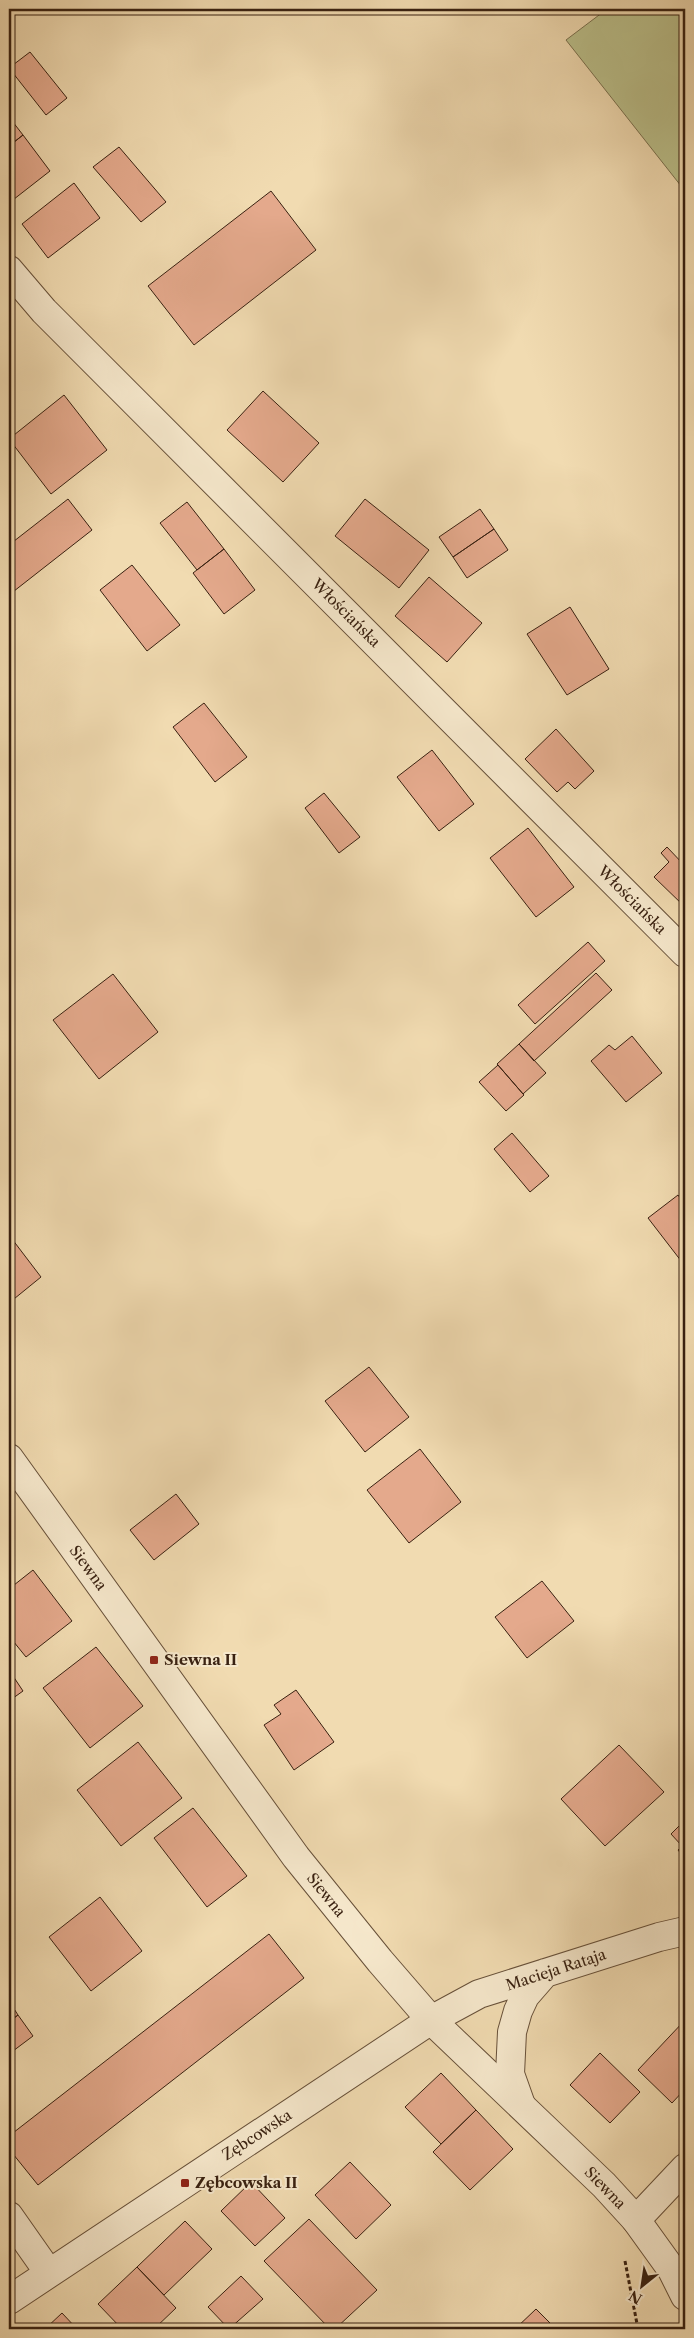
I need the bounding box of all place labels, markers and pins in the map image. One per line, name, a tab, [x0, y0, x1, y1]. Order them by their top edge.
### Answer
place label: Siewna II	[164, 1650, 237, 1669]
marker: Siewna II	[148, 1654, 160, 1666]
place label: Zębcowska II	[195, 2173, 298, 2192]
marker: Zębcowska II	[179, 2177, 191, 2189]

